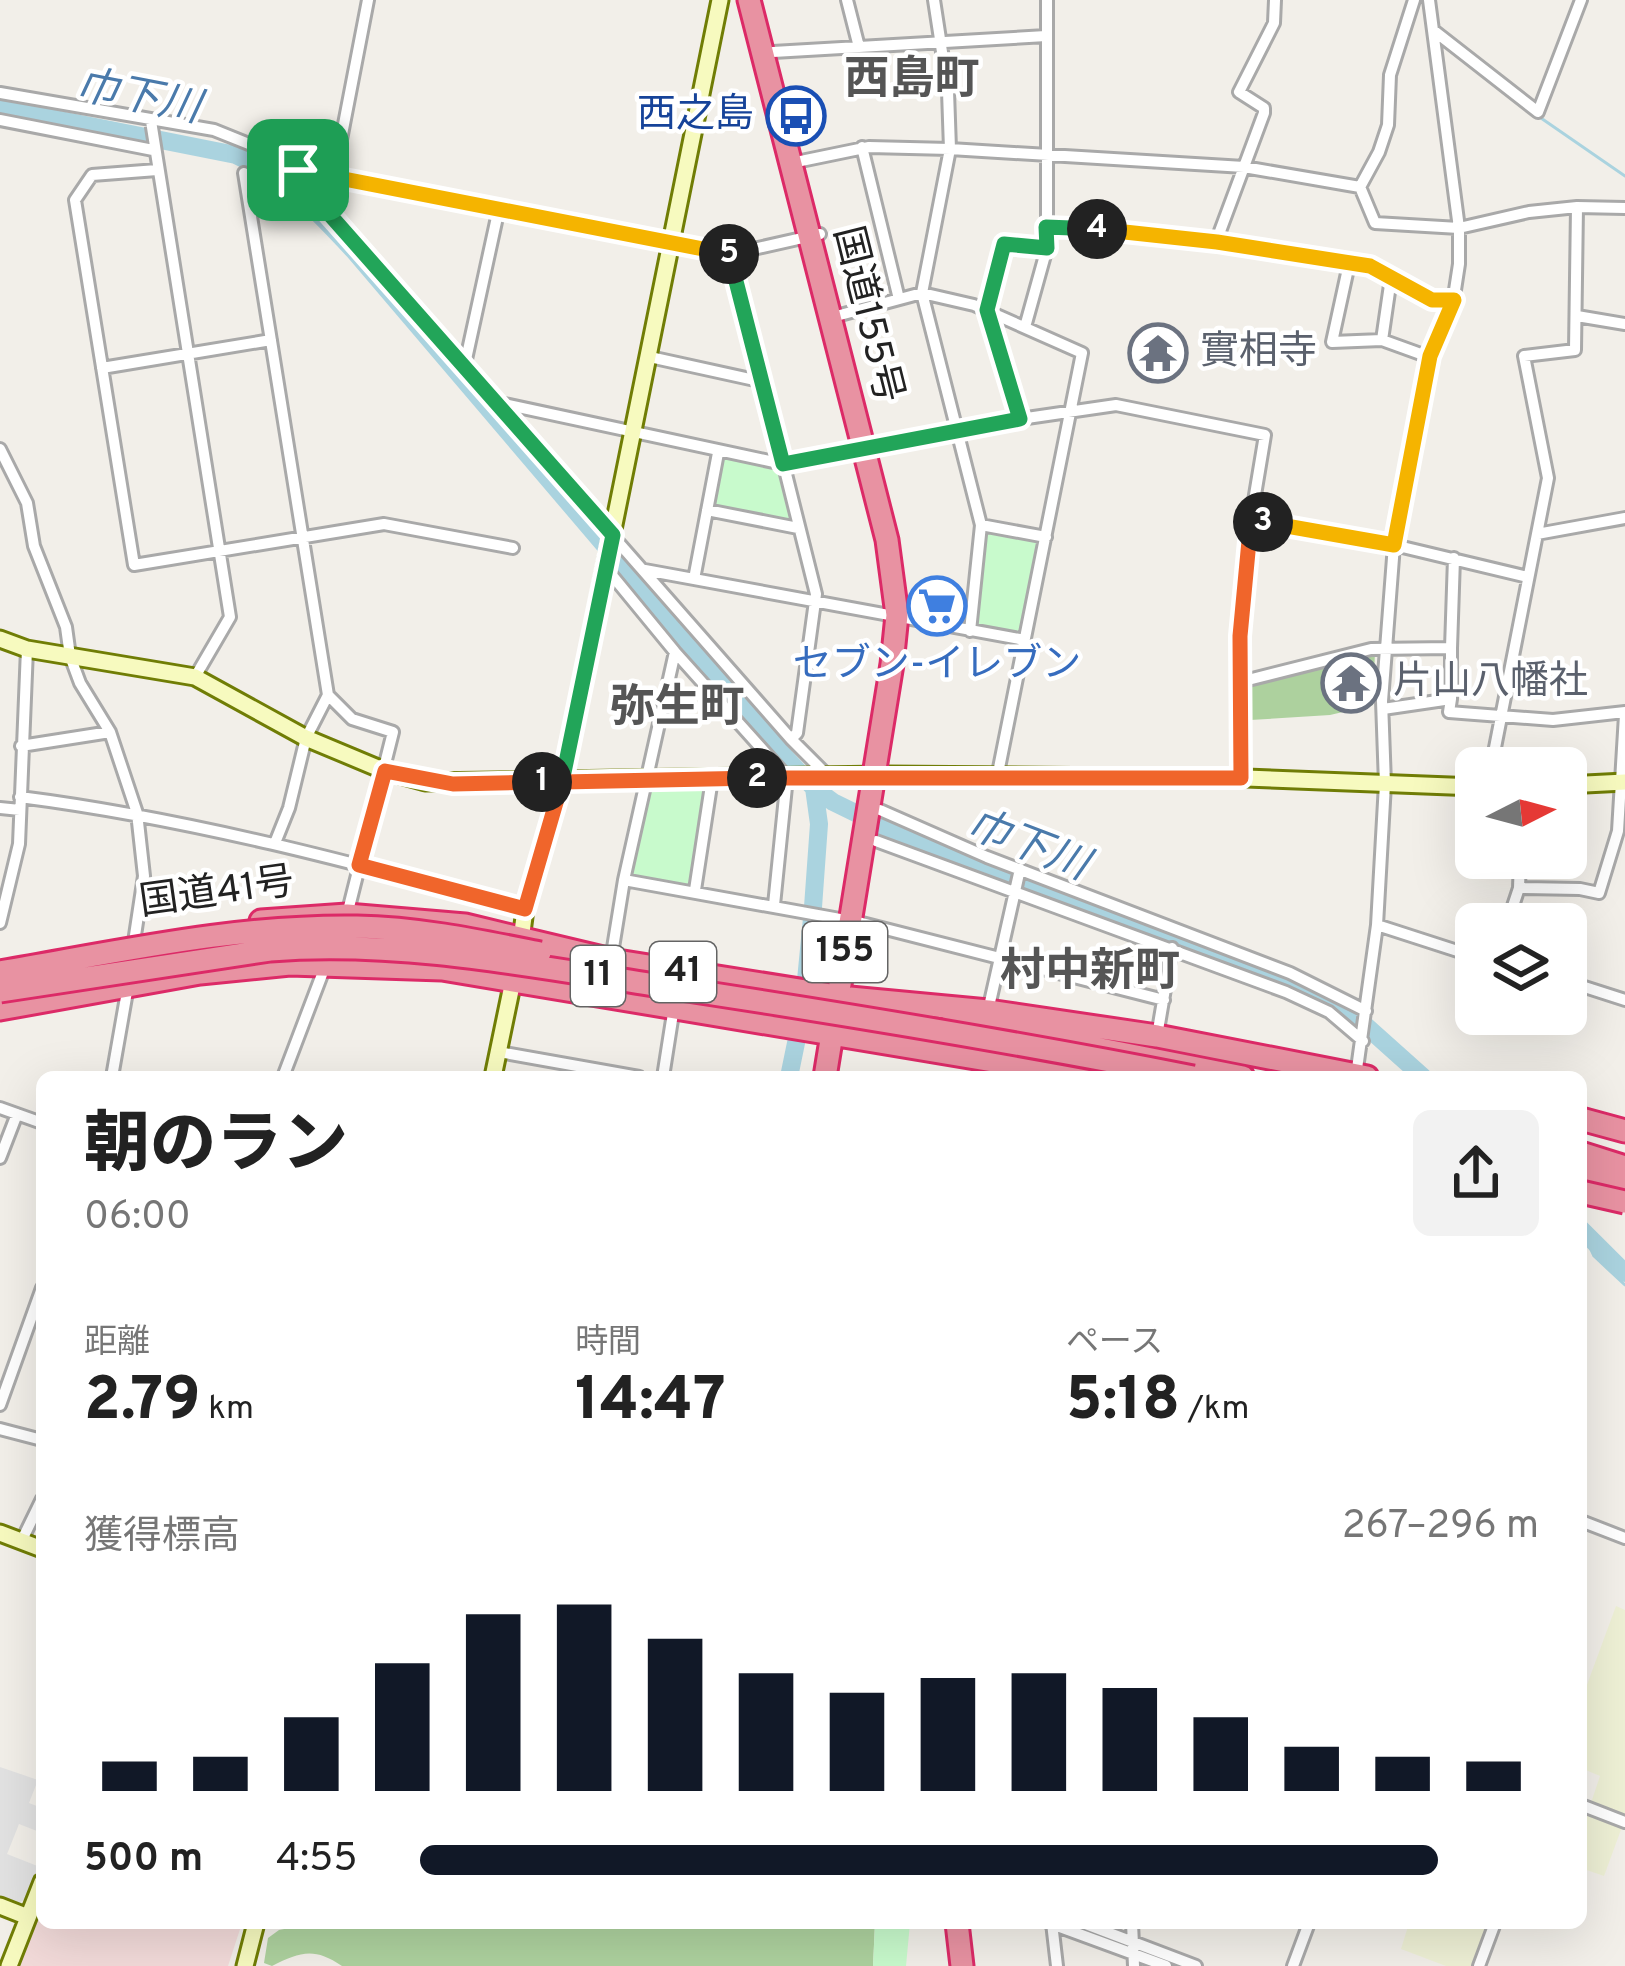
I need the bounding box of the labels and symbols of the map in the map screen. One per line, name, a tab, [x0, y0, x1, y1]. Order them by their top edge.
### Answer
district label: 西島町	[844, 53, 980, 110]
water label: 巾下川	[71, 61, 209, 138]
bus stop icon: 西之島	[765, 85, 827, 147]
place label: 西之島	[637, 92, 754, 141]
pin	[247, 119, 349, 221]
pin: 4	[1067, 199, 1127, 259]
street label: 国道155号	[820, 222, 912, 408]
pin: 5	[699, 224, 759, 284]
temple icon: 實相寺	[1127, 322, 1189, 384]
place label: 實相寺	[1200, 329, 1317, 378]
pin: 3	[1233, 492, 1293, 552]
supermarket icon: セブン-イレブン	[906, 575, 968, 637]
place label: セブン-イレブン	[793, 642, 1081, 691]
temple icon: 片山八幡社	[1320, 652, 1382, 714]
place label: 片山八幡社	[1393, 659, 1588, 708]
district label: 弥生町	[609, 681, 745, 738]
north arrow	[1455, 747, 1587, 879]
pin: 2	[727, 748, 787, 808]
pin: 1	[512, 752, 572, 812]
water label: 巾下川	[959, 800, 1099, 896]
street label: 国道41号	[136, 859, 298, 929]
road number: 155	[803, 922, 887, 982]
road number: 41	[650, 942, 716, 1002]
district label: 村中新町	[1000, 945, 1180, 1002]
road number: 11	[571, 946, 625, 1006]

